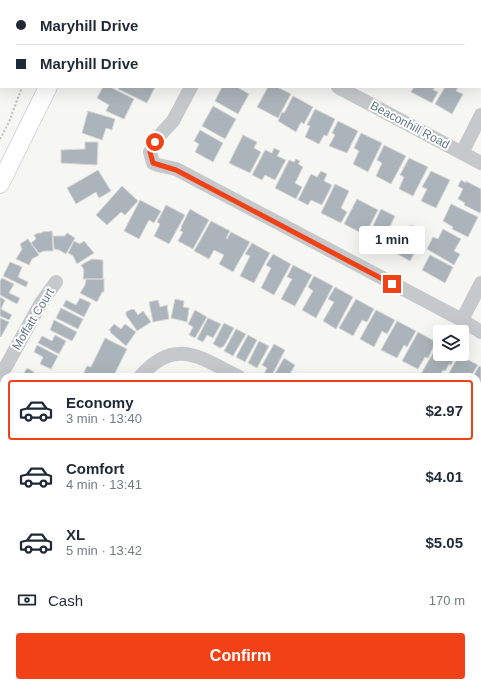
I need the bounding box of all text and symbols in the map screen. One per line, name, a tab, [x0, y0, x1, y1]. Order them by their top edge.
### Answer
text: Maryhill Drive	[40, 17, 138, 34]
text: Maryhill Drive	[40, 55, 138, 72]
street label: Beaconhill Road	[368, 98, 452, 152]
route start	[146, 133, 164, 151]
callout: 1 min	[359, 226, 425, 254]
text: 1 min	[375, 232, 409, 247]
route end	[383, 275, 401, 293]
street label: Moffatt Court	[9, 285, 57, 352]
map controls	[433, 325, 469, 361]
button: layers	[433, 325, 469, 361]
icon: car	[18, 392, 54, 428]
text: Economy	[66, 394, 134, 411]
text: $2.97	[425, 402, 463, 419]
text: 3 min · 13:40	[66, 411, 142, 426]
icon: car	[18, 458, 54, 494]
text: Comfort	[66, 460, 124, 477]
text: $4.01	[425, 468, 463, 485]
text: 4 min · 13:41	[66, 477, 142, 492]
icon: car	[18, 524, 54, 560]
text: XL	[66, 526, 85, 543]
text: $5.05	[425, 534, 463, 551]
text: 5 min · 13:42	[66, 543, 142, 558]
icon: cash	[16, 589, 38, 611]
text: Cash	[48, 592, 83, 609]
text: 170 m	[429, 593, 465, 608]
button: Confirm	[16, 633, 465, 679]

